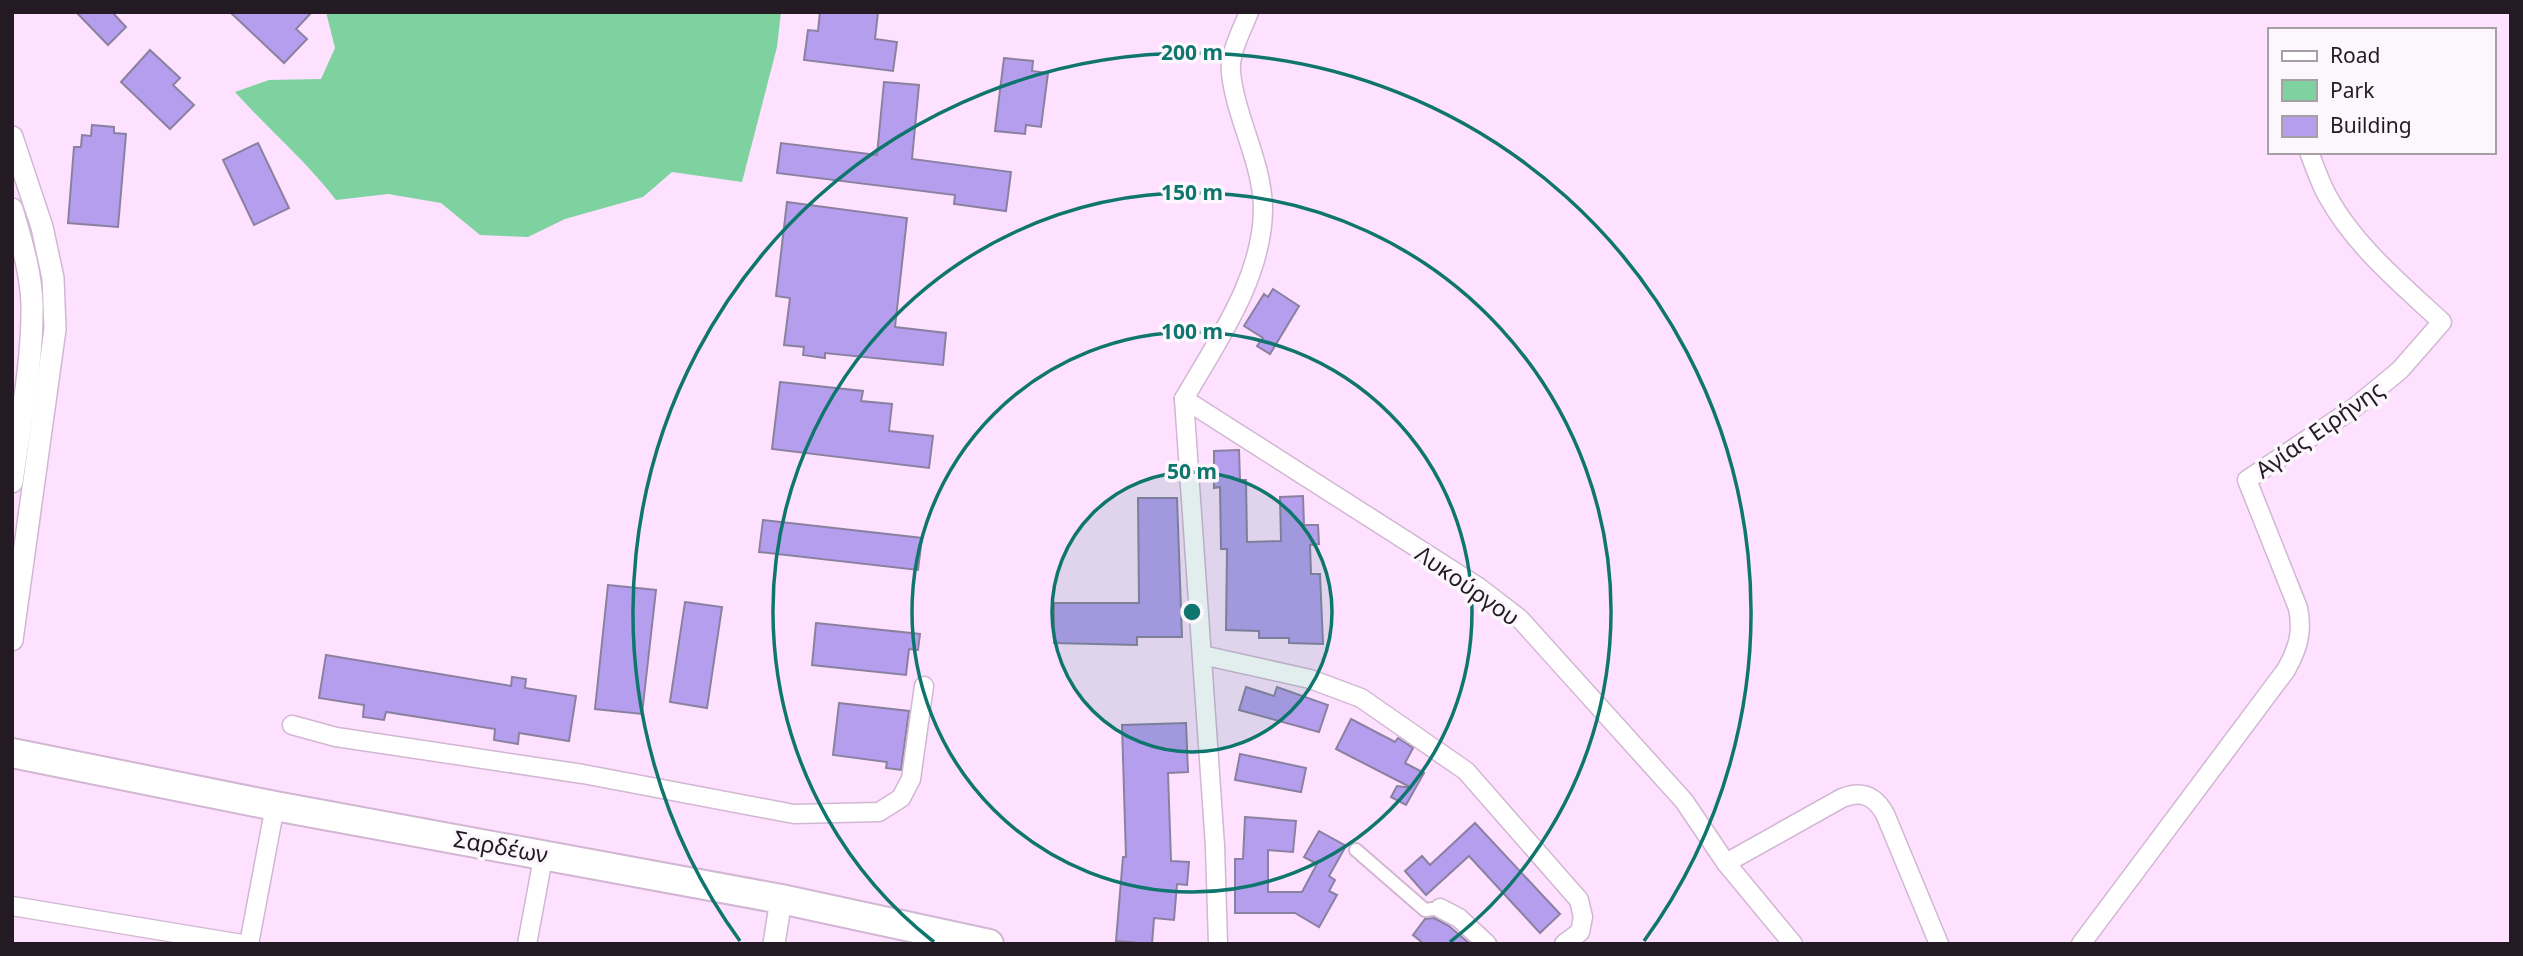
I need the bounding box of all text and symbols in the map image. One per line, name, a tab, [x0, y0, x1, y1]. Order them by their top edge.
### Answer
legend	[2268, 28, 2495, 154]
text: 200 m	[1161, 38, 1223, 66]
text: Road	[2330, 41, 2380, 69]
text: Park	[2330, 76, 2375, 104]
text: Building	[2330, 111, 2412, 139]
text: 150 m	[1161, 178, 1223, 206]
text: 100 m	[1161, 317, 1223, 345]
street label: Αγίας Ειρήνης	[2248, 373, 2390, 485]
text: 50 m	[1167, 457, 1217, 485]
street label: Λυκούργου	[1410, 537, 1526, 633]
centre of rings	[1180, 600, 1204, 624]
street label: Σαρδέων	[451, 822, 551, 870]

